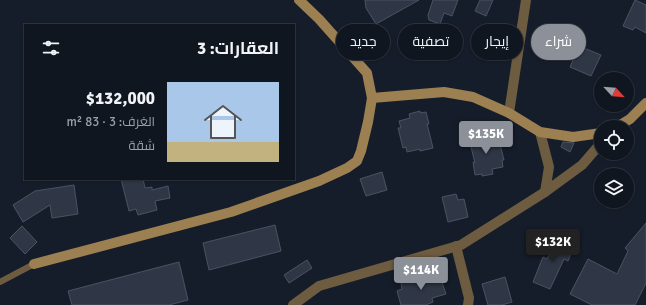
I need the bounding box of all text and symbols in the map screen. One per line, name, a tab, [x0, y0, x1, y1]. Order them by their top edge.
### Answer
chip: جديد	[336, 24, 390, 60]
chip: تصفية	[398, 24, 463, 60]
chip: إيجار	[471, 24, 523, 60]
chip: شراء	[531, 24, 586, 60]
icon: filters	[40, 37, 62, 59]
text: العقارات: 3	[197, 38, 279, 59]
north arrow	[594, 72, 634, 112]
map controls	[594, 72, 634, 208]
text: $132,000	[86, 88, 155, 109]
icon: home	[199, 98, 247, 146]
text: الغرف: 3 · 83 m²	[67, 114, 155, 130]
button: locate	[594, 120, 634, 160]
pin: $135K	[458, 121, 514, 155]
text: $135K	[468, 126, 504, 142]
text: شقة	[128, 138, 155, 154]
button: layers	[594, 168, 634, 208]
pin: $132K	[525, 229, 581, 263]
text: $132K	[535, 234, 571, 250]
pin: $114K	[393, 257, 449, 291]
text: $114K	[403, 262, 439, 278]

